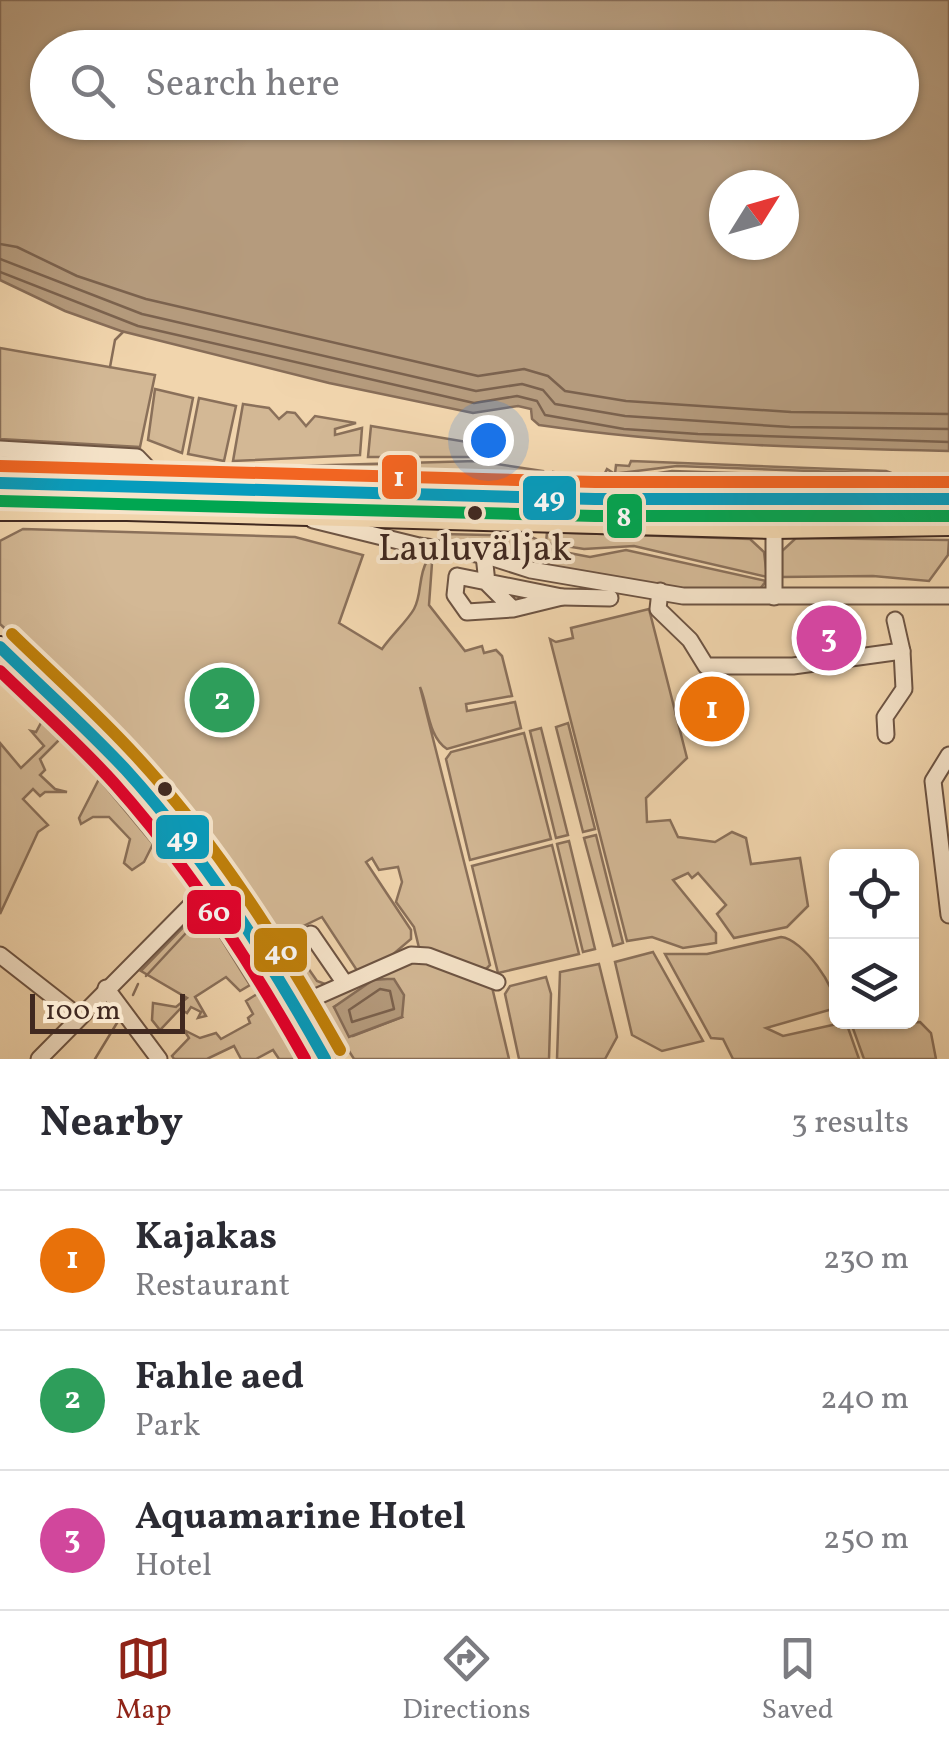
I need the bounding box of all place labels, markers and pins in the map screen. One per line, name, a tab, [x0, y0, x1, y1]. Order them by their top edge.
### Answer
marker: Lauluväljak	[465, 503, 485, 523]
place label: Lauluväljak	[378, 524, 572, 577]
pin: 3	[796, 600, 862, 676]
pin: 2	[190, 662, 254, 738]
pin: 1	[680, 672, 744, 746]
unlabelled marker	[155, 779, 175, 799]

